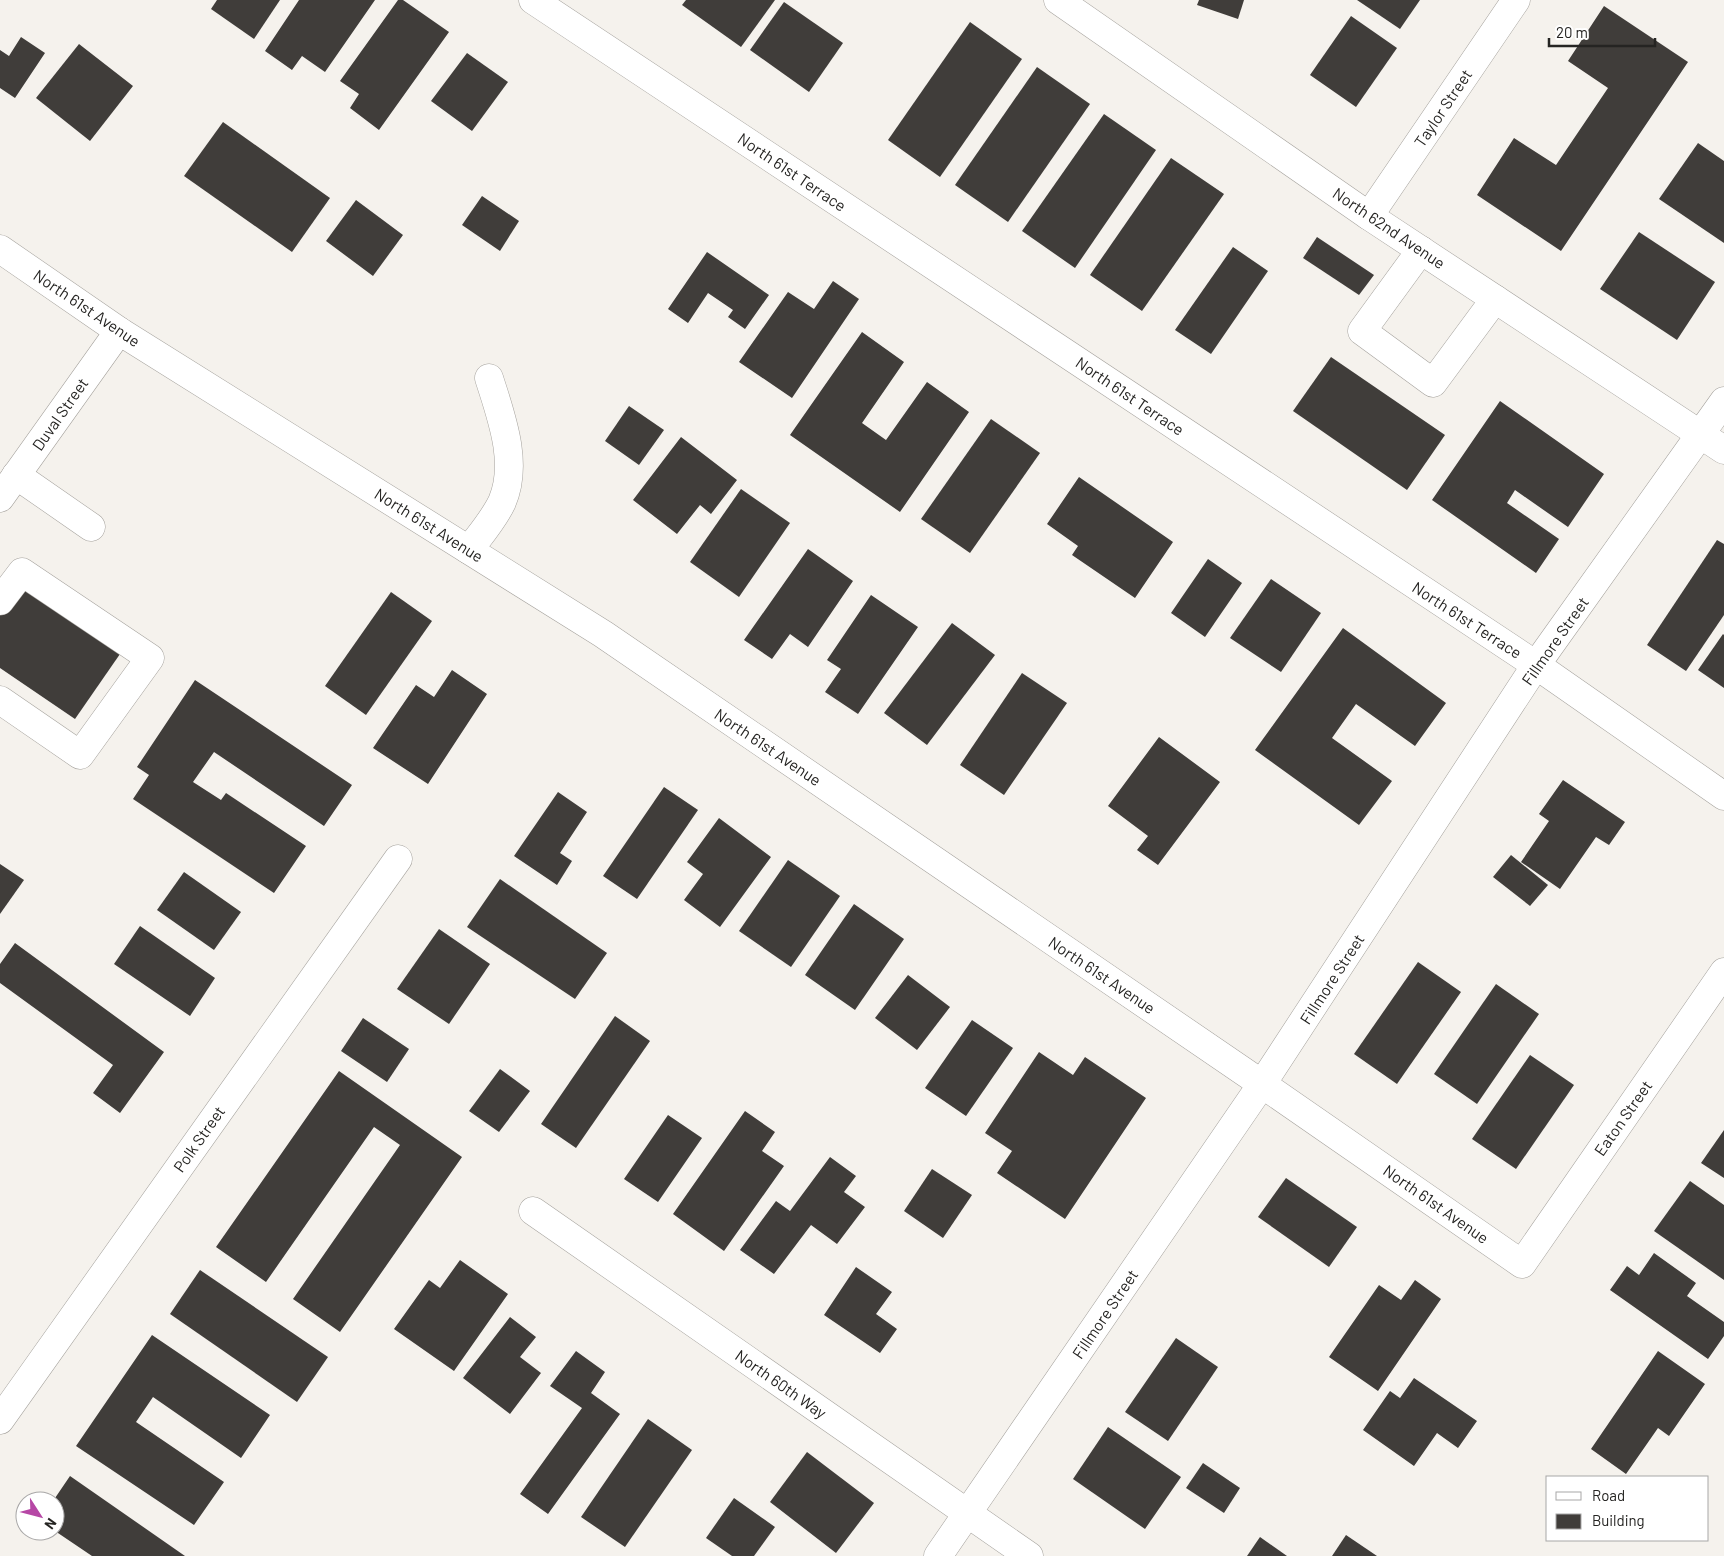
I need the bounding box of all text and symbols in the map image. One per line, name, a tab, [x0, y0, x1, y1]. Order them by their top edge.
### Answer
scale bar	[1549, 15, 1655, 47]
text: 20 m	[1556, 23, 1588, 41]
street label: Taylor Street	[1410, 65, 1475, 150]
street label: North 61st Terrace	[734, 128, 850, 215]
street label: North 62nd Avenue	[1330, 183, 1449, 272]
street label: North 61st Avenue	[30, 265, 144, 350]
street label: North 61st Terrace	[1072, 352, 1188, 439]
street label: Duval Street	[28, 374, 92, 454]
street label: North 61st Avenue	[372, 484, 487, 566]
street label: North 61st Terrace	[1409, 577, 1526, 662]
street label: Fillmore Street	[1517, 593, 1592, 689]
street label: North 61st Avenue	[711, 704, 825, 789]
street label: Fillmore Street	[1295, 930, 1368, 1027]
street label: North 61st Avenue	[1045, 932, 1159, 1017]
street label: Eaton Street	[1590, 1076, 1655, 1159]
street label: Polk Street	[169, 1102, 228, 1175]
street label: North 61st Avenue	[1380, 1160, 1493, 1247]
street label: Fillmore Street	[1068, 1265, 1141, 1362]
street label: North 60th Way	[732, 1345, 831, 1422]
legend	[1546, 1476, 1709, 1541]
text: Road	[1592, 1486, 1625, 1504]
north arrow	[15, 1491, 65, 1541]
text: Building	[1592, 1511, 1645, 1529]
text: N	[41, 1515, 61, 1533]

